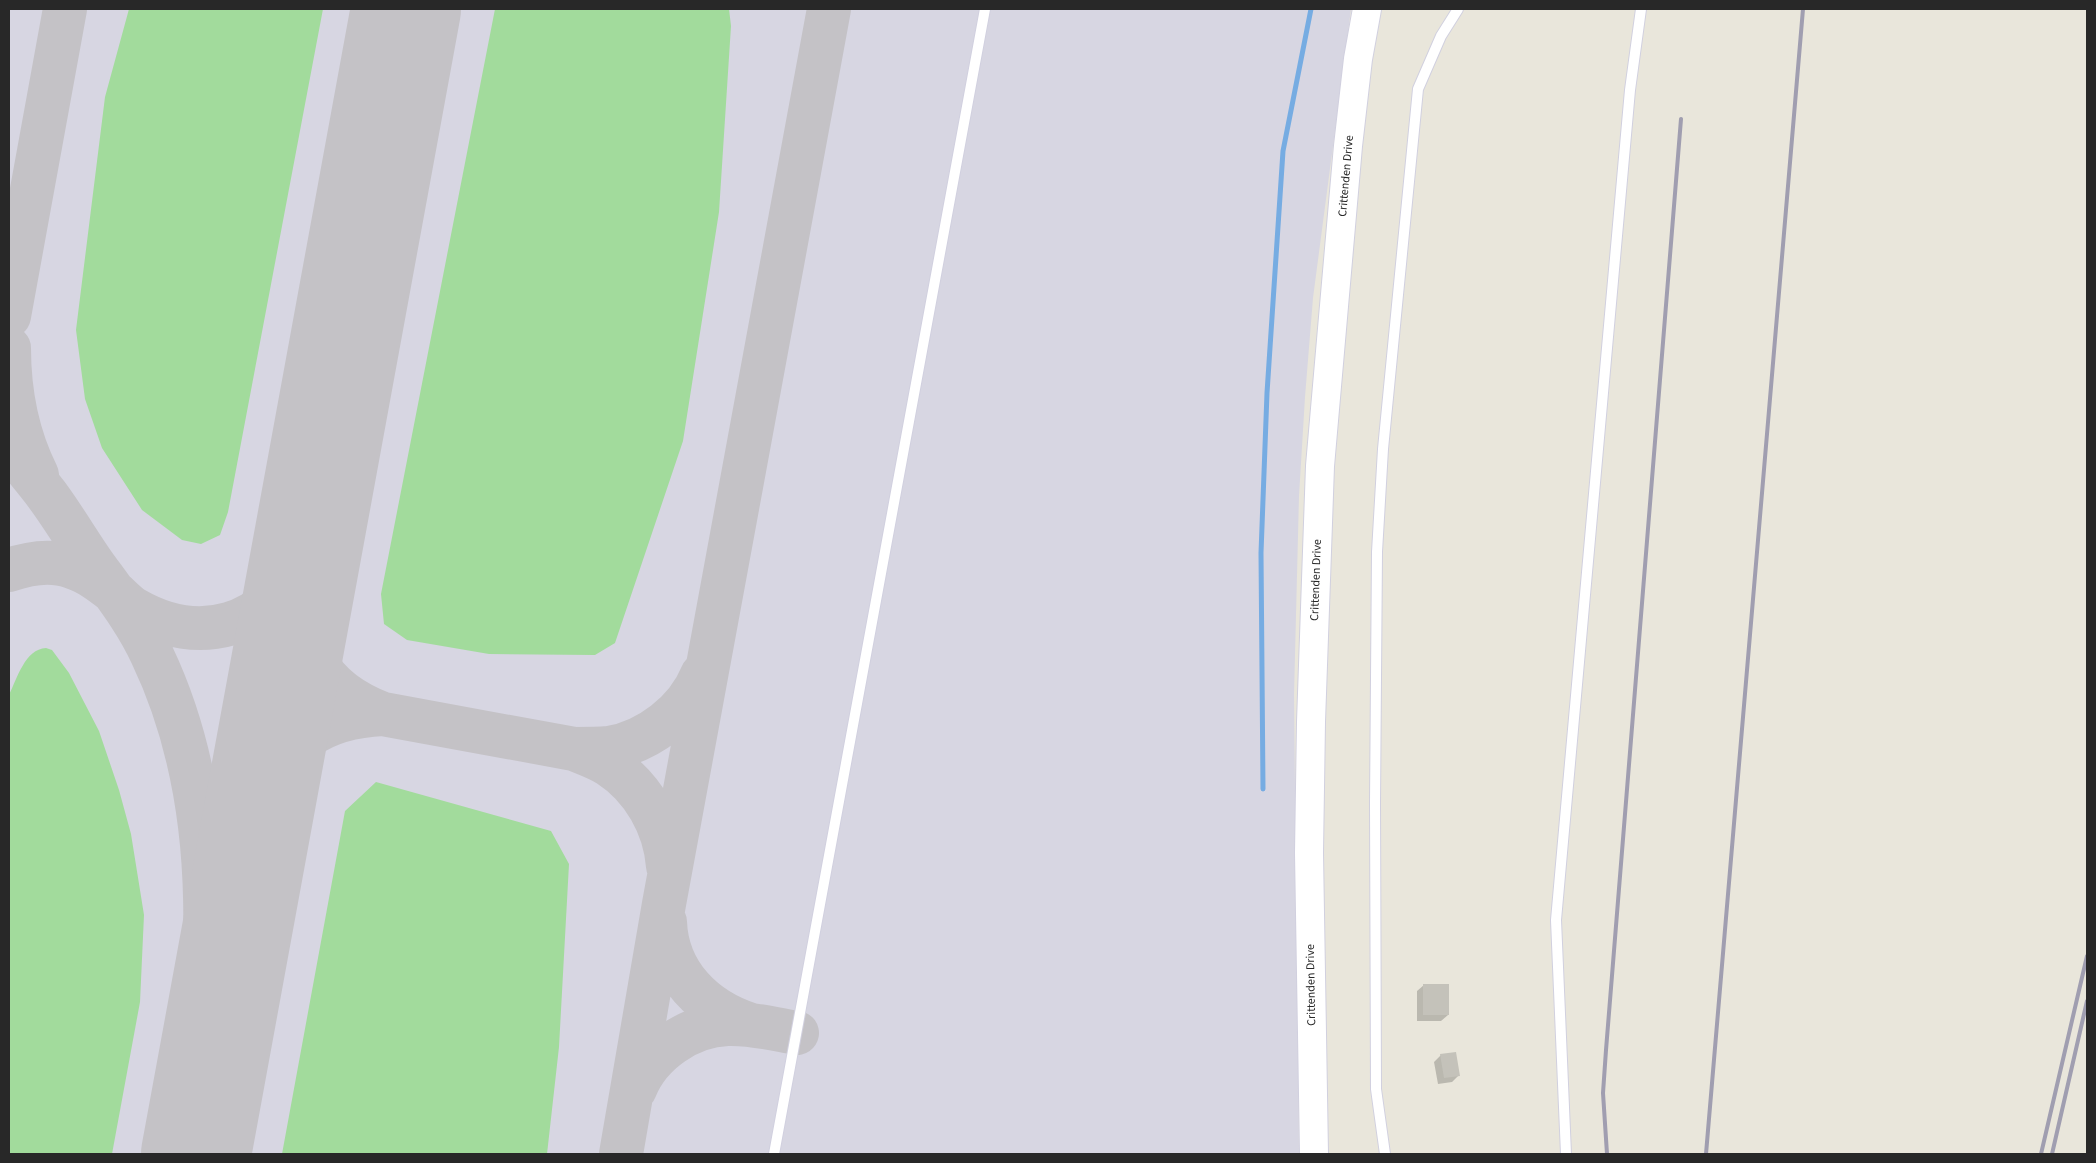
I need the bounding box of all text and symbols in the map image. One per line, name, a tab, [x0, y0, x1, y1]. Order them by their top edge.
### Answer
street label: Crittenden Drive	[1334, 134, 1358, 217]
street label: Crittenden Drive	[1306, 539, 1326, 621]
street label: Crittenden Drive	[1302, 944, 1320, 1026]

